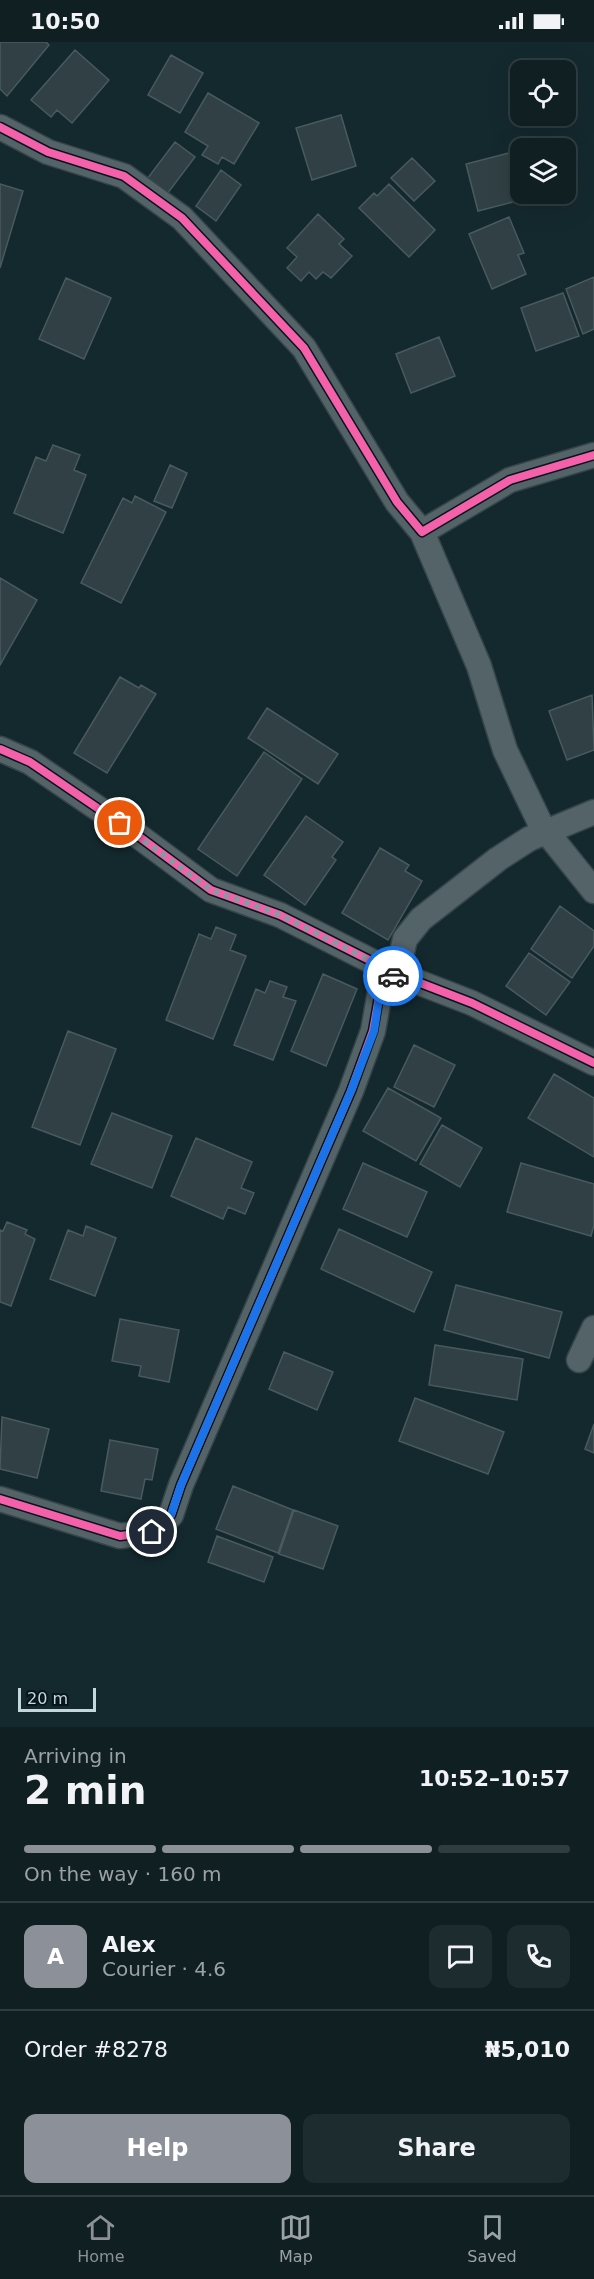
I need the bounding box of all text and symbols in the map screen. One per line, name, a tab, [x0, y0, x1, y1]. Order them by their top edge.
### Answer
text: 10:50	[30, 9, 100, 34]
map controls	[510, 60, 576, 204]
button: locate	[510, 60, 576, 126]
button: layers	[510, 138, 576, 204]
pin	[94, 797, 145, 848]
icon: bag	[103, 806, 136, 839]
courier	[363, 946, 423, 1006]
icon: car	[377, 960, 410, 993]
pin	[126, 1506, 177, 1557]
icon: home	[135, 1515, 168, 1548]
scale bar	[18, 1685, 96, 1712]
text: 20 m	[27, 1689, 68, 1708]
text: Arriving in	[24, 1744, 127, 1768]
text: 10:52–10:57	[419, 1766, 570, 1791]
text: 2 min	[24, 1768, 146, 1813]
text: On the way · 160 m	[24, 1862, 222, 1886]
button: chat	[429, 1925, 492, 1988]
button: phone	[507, 1925, 570, 1988]
text: Alex	[102, 1932, 156, 1957]
text: A	[47, 1944, 64, 1969]
text: Courier · 4.6	[102, 1957, 226, 1981]
text: Order #8278	[24, 2037, 168, 2062]
text: ₦5,010	[485, 2037, 570, 2062]
button: Help	[24, 2114, 291, 2183]
button: Share	[303, 2114, 570, 2183]
tab: Home	[77, 2211, 125, 2266]
tab: Map	[279, 2211, 313, 2266]
tab: Saved	[467, 2211, 517, 2266]

